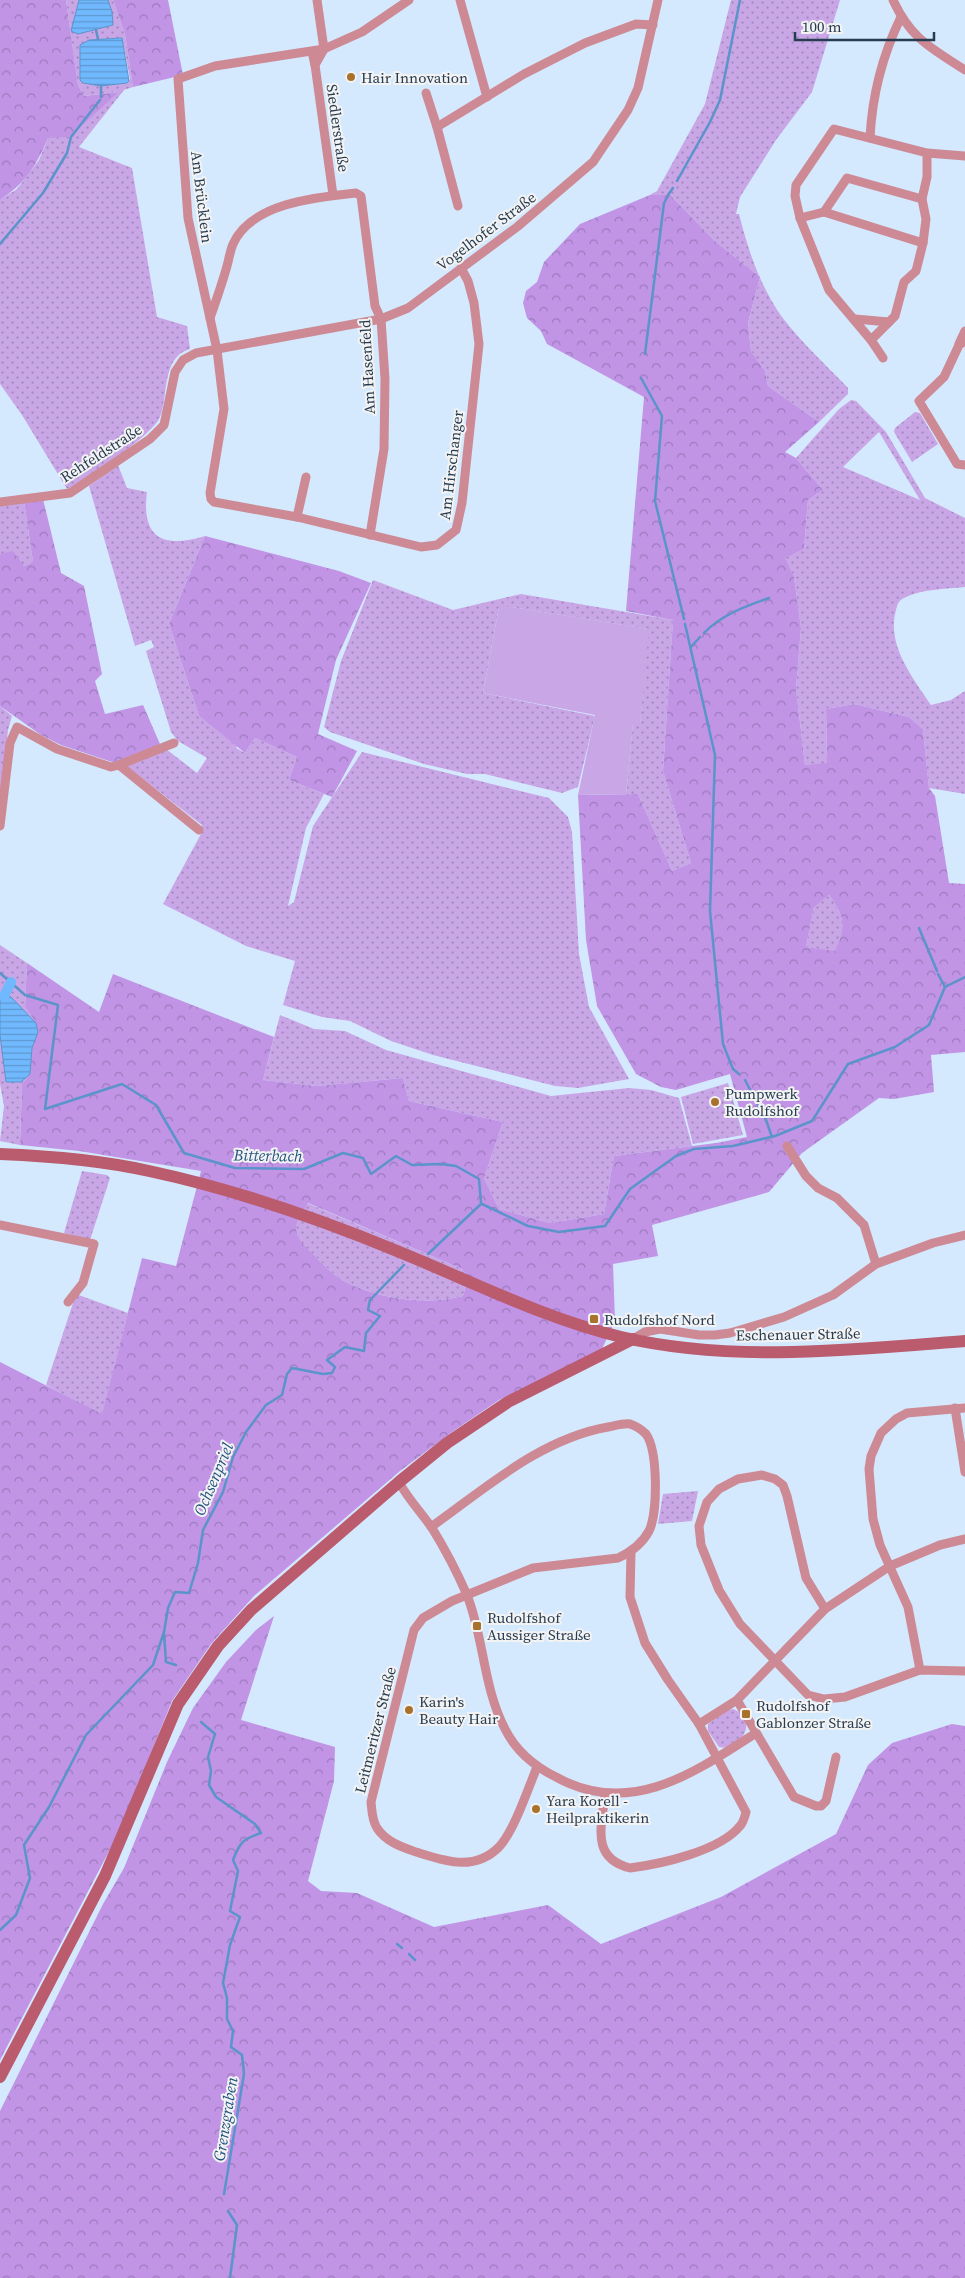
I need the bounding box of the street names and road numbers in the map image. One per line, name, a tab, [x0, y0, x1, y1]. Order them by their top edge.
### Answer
street label: Siedlerstraße	[321, 83, 355, 174]
street label: Am Brücklein	[186, 150, 218, 244]
street label: Vogelhofer Straße	[432, 186, 540, 275]
street label: Am Hasenfeld	[354, 319, 380, 415]
street label: Am Hirschanger	[434, 408, 468, 521]
street label: Rehfeldstraße	[56, 419, 146, 487]
street label: Eschenauer Straße	[735, 1322, 861, 1346]
street label: Leitmeritzer Straße	[349, 1664, 401, 1796]

